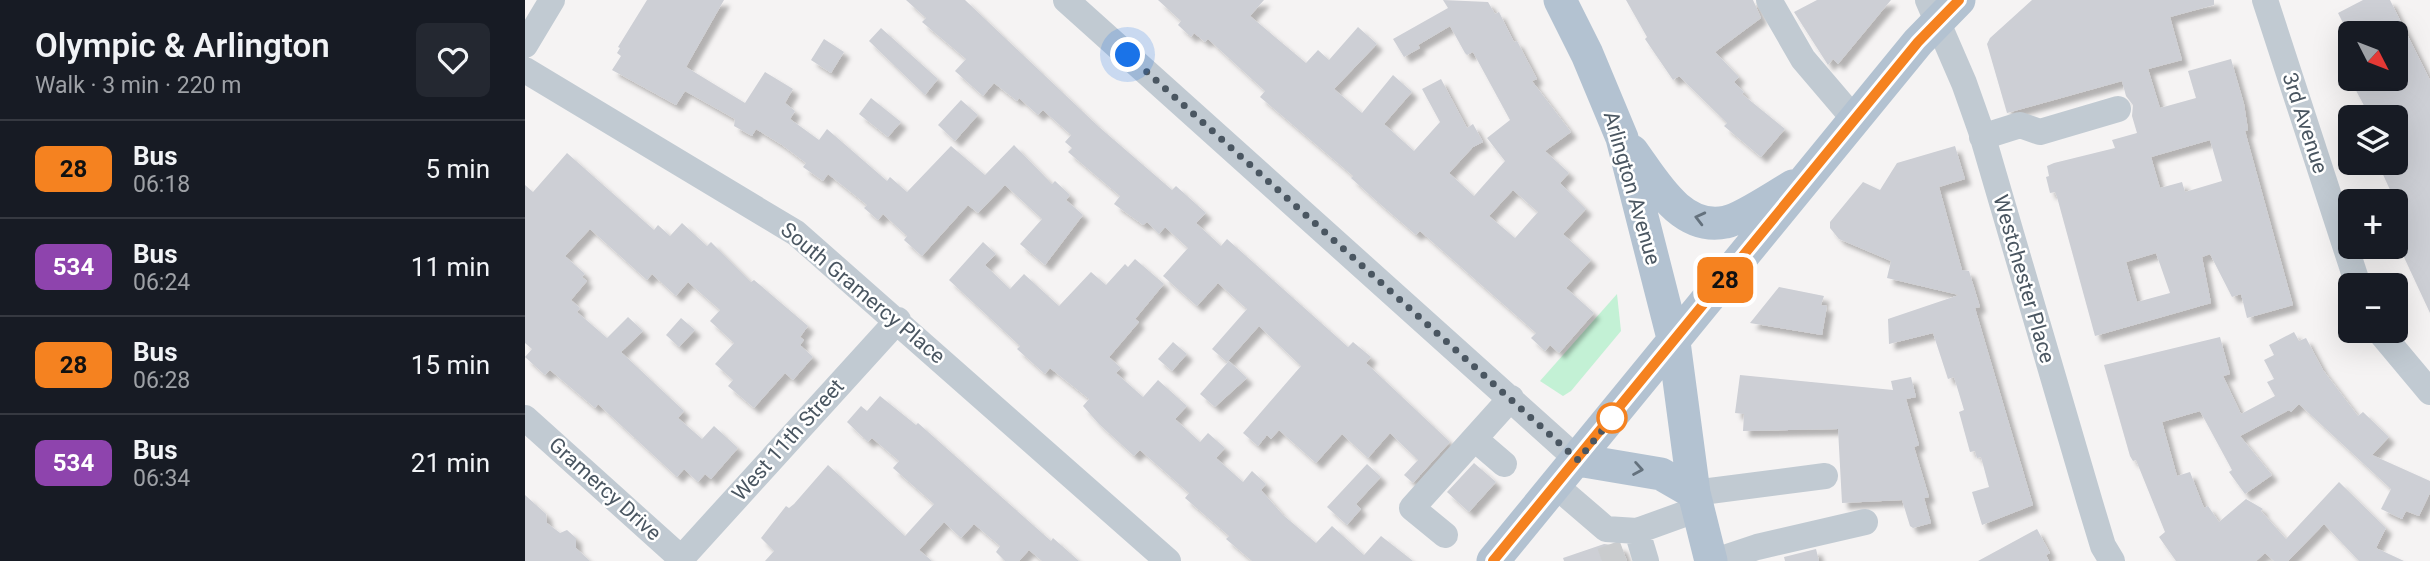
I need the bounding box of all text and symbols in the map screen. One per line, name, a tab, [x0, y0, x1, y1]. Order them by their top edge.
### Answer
north arrow	[2338, 21, 2408, 91]
map controls	[2338, 21, 2408, 343]
button: heart	[416, 23, 490, 97]
text: Olympic & Arlington	[35, 26, 330, 65]
your location	[1110, 37, 1145, 72]
street label: 3rd Avenue	[2277, 70, 2333, 176]
text: Walk · 3 min · 220 m	[35, 72, 241, 99]
button: layers	[2338, 105, 2408, 175]
street label: Arlington Avenue	[1599, 108, 1665, 268]
text: Bus	[133, 141, 178, 171]
text: 5 min	[425, 154, 490, 184]
text: 28	[60, 155, 87, 183]
text: 06:18	[133, 171, 190, 198]
button: +	[2338, 189, 2408, 259]
street label: Westchester Place	[1988, 192, 2060, 366]
one-way arrow	[1694, 212, 1706, 226]
street label: South Gramercy Place	[776, 217, 950, 369]
text: Bus	[133, 239, 178, 269]
text: 11 min	[411, 252, 490, 282]
text: 534	[53, 253, 94, 281]
line badge: 28	[1693, 257, 1757, 303]
text: 28	[1711, 266, 1739, 294]
text: 06:24	[133, 269, 190, 296]
button: −	[2338, 273, 2408, 343]
text: Bus	[133, 337, 178, 367]
text: 15 min	[411, 350, 490, 380]
text: 28	[60, 351, 87, 379]
text: 06:28	[133, 367, 190, 394]
street label: West 11th Street	[727, 374, 849, 506]
unlabelled marker	[1597, 403, 1627, 433]
street label: Gramercy Drive	[544, 432, 666, 546]
text: Bus	[133, 435, 178, 465]
text: 21 min	[411, 448, 490, 478]
text: 534	[53, 449, 94, 477]
one-way arrow	[1632, 461, 1644, 476]
text: 06:34	[133, 465, 190, 492]

